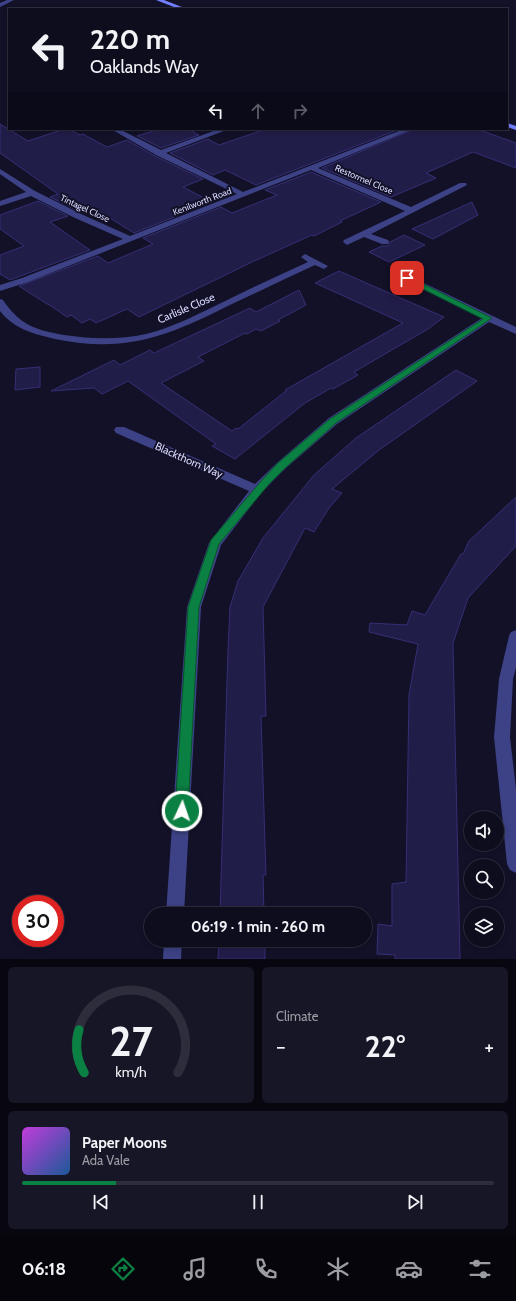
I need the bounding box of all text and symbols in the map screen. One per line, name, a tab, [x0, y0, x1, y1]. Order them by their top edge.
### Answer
text: 220 m	[90, 22, 170, 56]
icon: left	[24, 24, 76, 76]
text: Oaklands Way	[90, 56, 199, 78]
icon: left	[205, 100, 227, 122]
icon: ahead	[247, 100, 269, 122]
icon: right	[289, 100, 311, 122]
street label: Restormel Close	[333, 162, 395, 196]
street label: Kenilworth Road	[171, 185, 233, 217]
street label: Tintagel Close	[59, 192, 112, 224]
pin	[390, 261, 424, 295]
icon: arrive	[396, 267, 418, 289]
street label: Carlisle Close	[155, 289, 217, 326]
street label: Blackthorn Way	[153, 439, 225, 481]
position arrow	[161, 790, 203, 832]
map controls	[464, 811, 504, 947]
button: sound	[464, 811, 504, 851]
button: search	[464, 859, 504, 899]
speed limit sign: 30	[12, 895, 64, 947]
button: layers	[464, 907, 504, 947]
text: 06:19 · 1 min · 260 m	[191, 918, 325, 936]
text: Climate	[276, 1008, 318, 1024]
text: 27	[109, 1016, 153, 1066]
text: 22°	[365, 1028, 405, 1065]
text: −	[276, 1033, 286, 1060]
text: +	[484, 1033, 494, 1060]
text: km/h	[115, 1063, 147, 1081]
text: Paper Moons	[82, 1134, 167, 1152]
text: Ada Vale	[82, 1152, 130, 1168]
icon: previous	[90, 1191, 112, 1213]
icon: pause	[247, 1191, 269, 1213]
icon: next	[404, 1191, 426, 1213]
icon: directions	[109, 1255, 137, 1283]
icon: music	[181, 1255, 209, 1283]
icon: phone	[252, 1255, 280, 1283]
icon: climate	[324, 1255, 352, 1283]
icon: car	[395, 1255, 423, 1283]
icon: filters	[466, 1255, 494, 1283]
text: 06:18	[22, 1258, 66, 1280]

